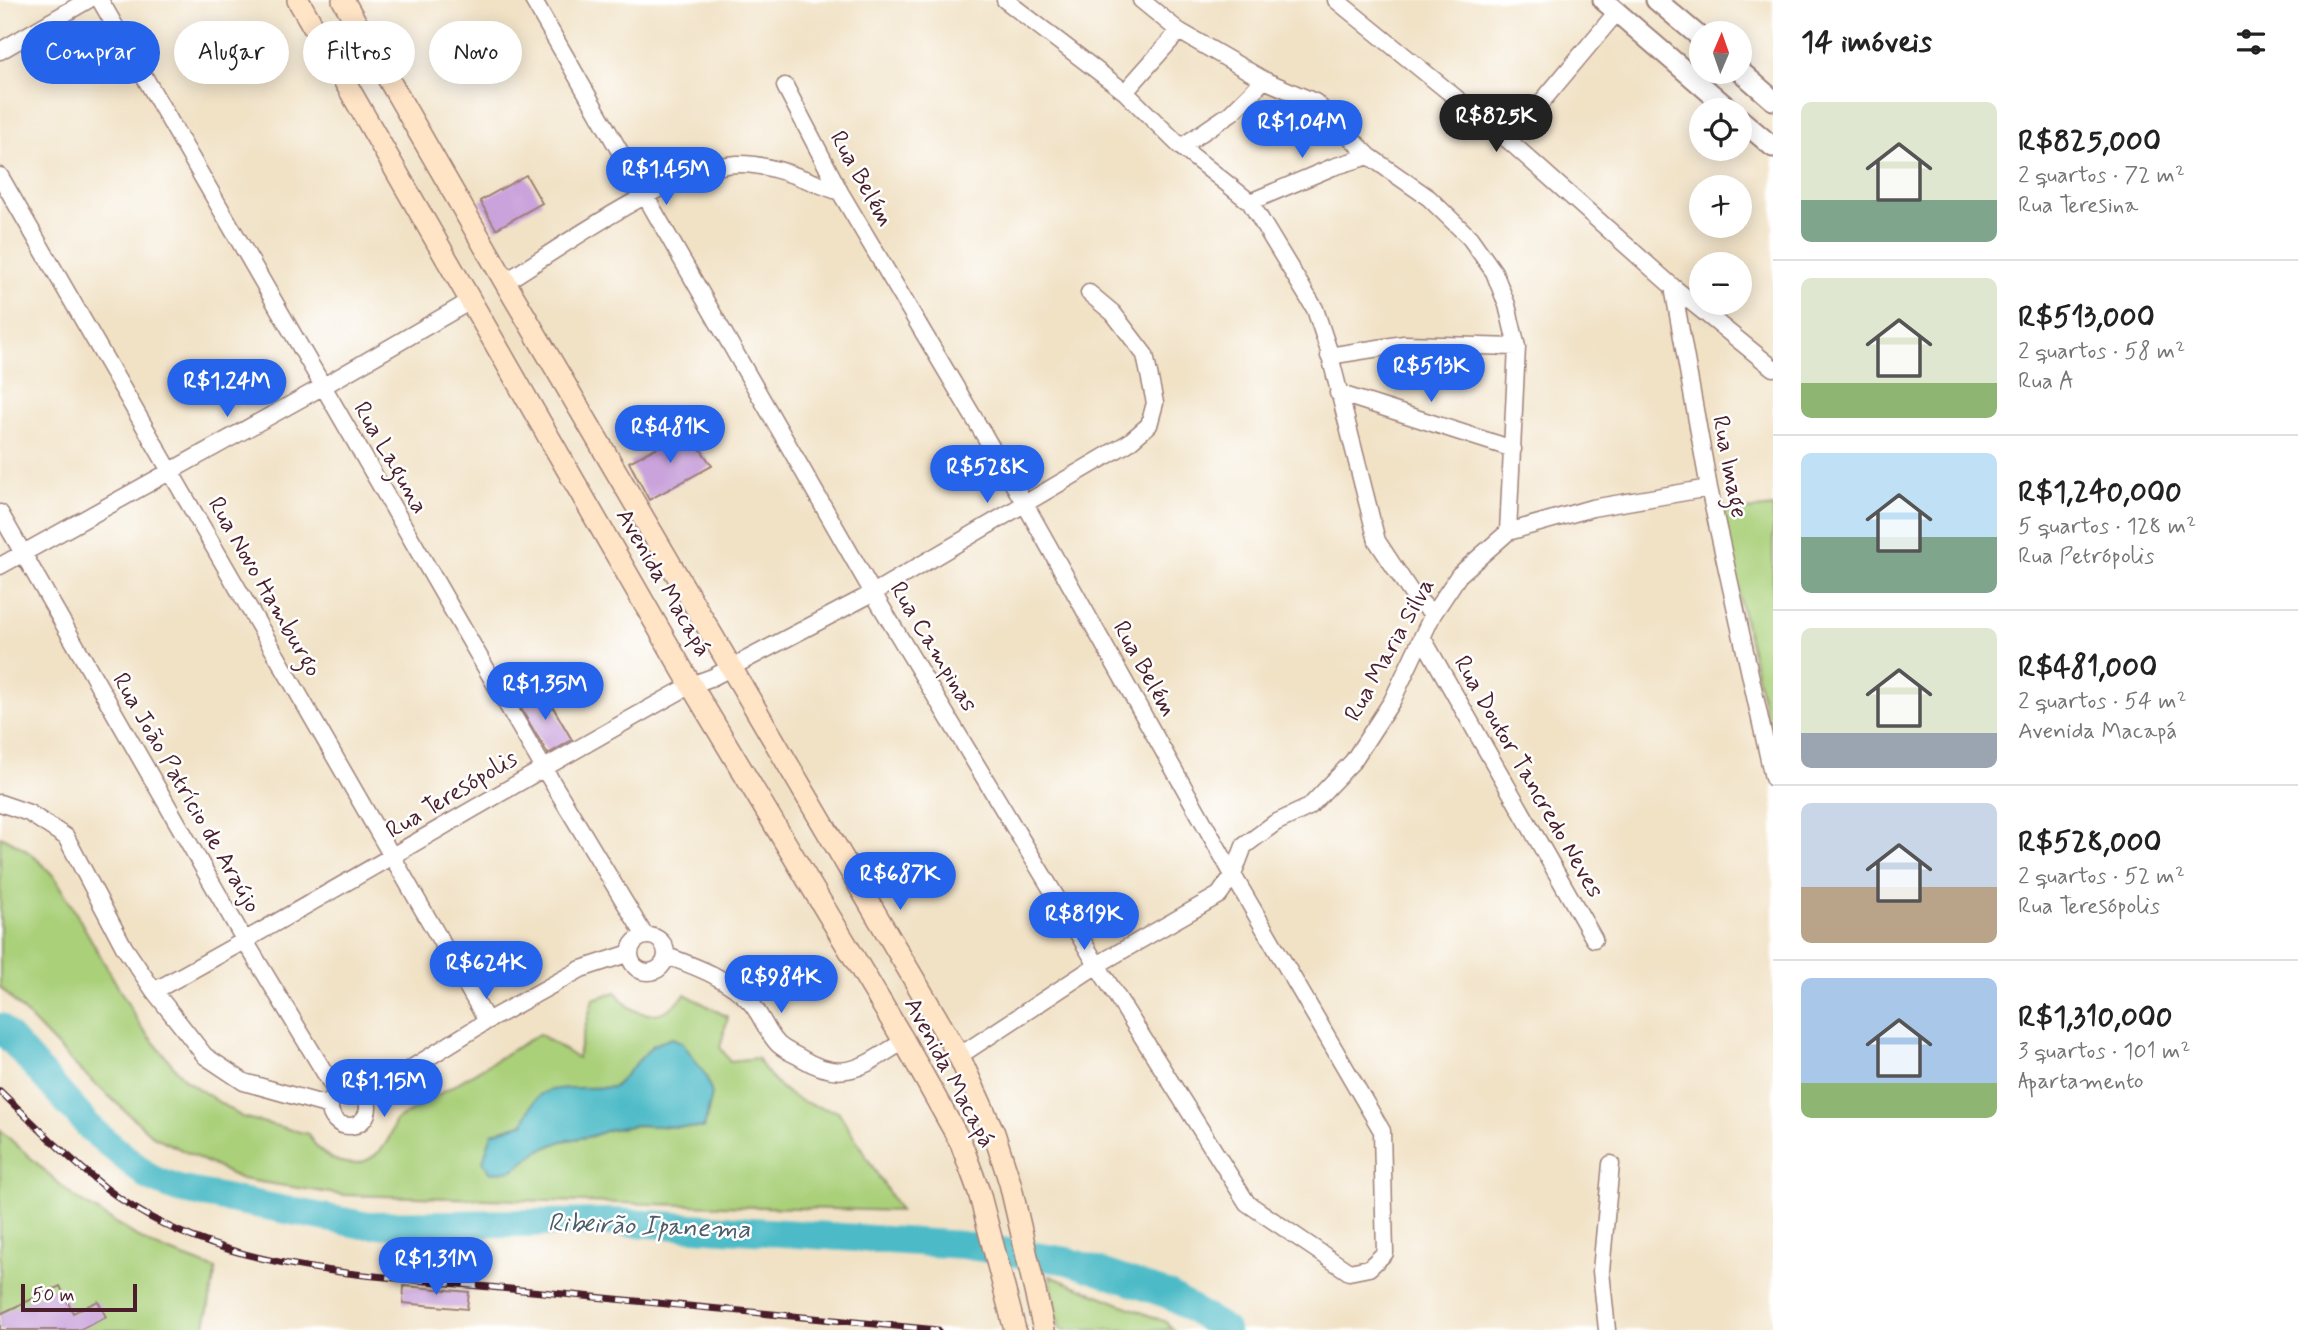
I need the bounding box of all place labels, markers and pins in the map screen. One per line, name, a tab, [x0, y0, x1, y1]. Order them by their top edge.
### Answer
pin: R$825K	[1439, 94, 1553, 154]
pin: R$1.04M	[1237, 100, 1367, 160]
pin: R$1.45M	[601, 148, 731, 207]
pin: R$513K	[1374, 344, 1488, 404]
pin: R$1.24M	[162, 360, 292, 419]
pin: R$481K	[613, 406, 727, 465]
pin: R$528K	[930, 446, 1044, 505]
pin: R$1.35M	[480, 662, 610, 722]
pin: R$687K	[843, 852, 957, 912]
pin: R$819K	[1027, 892, 1141, 952]
pin: R$624K	[429, 942, 543, 1001]
pin: R$984K	[724, 956, 838, 1015]
pin: R$1.15M	[319, 1060, 449, 1119]
pin: R$1.31M	[371, 1238, 501, 1297]

